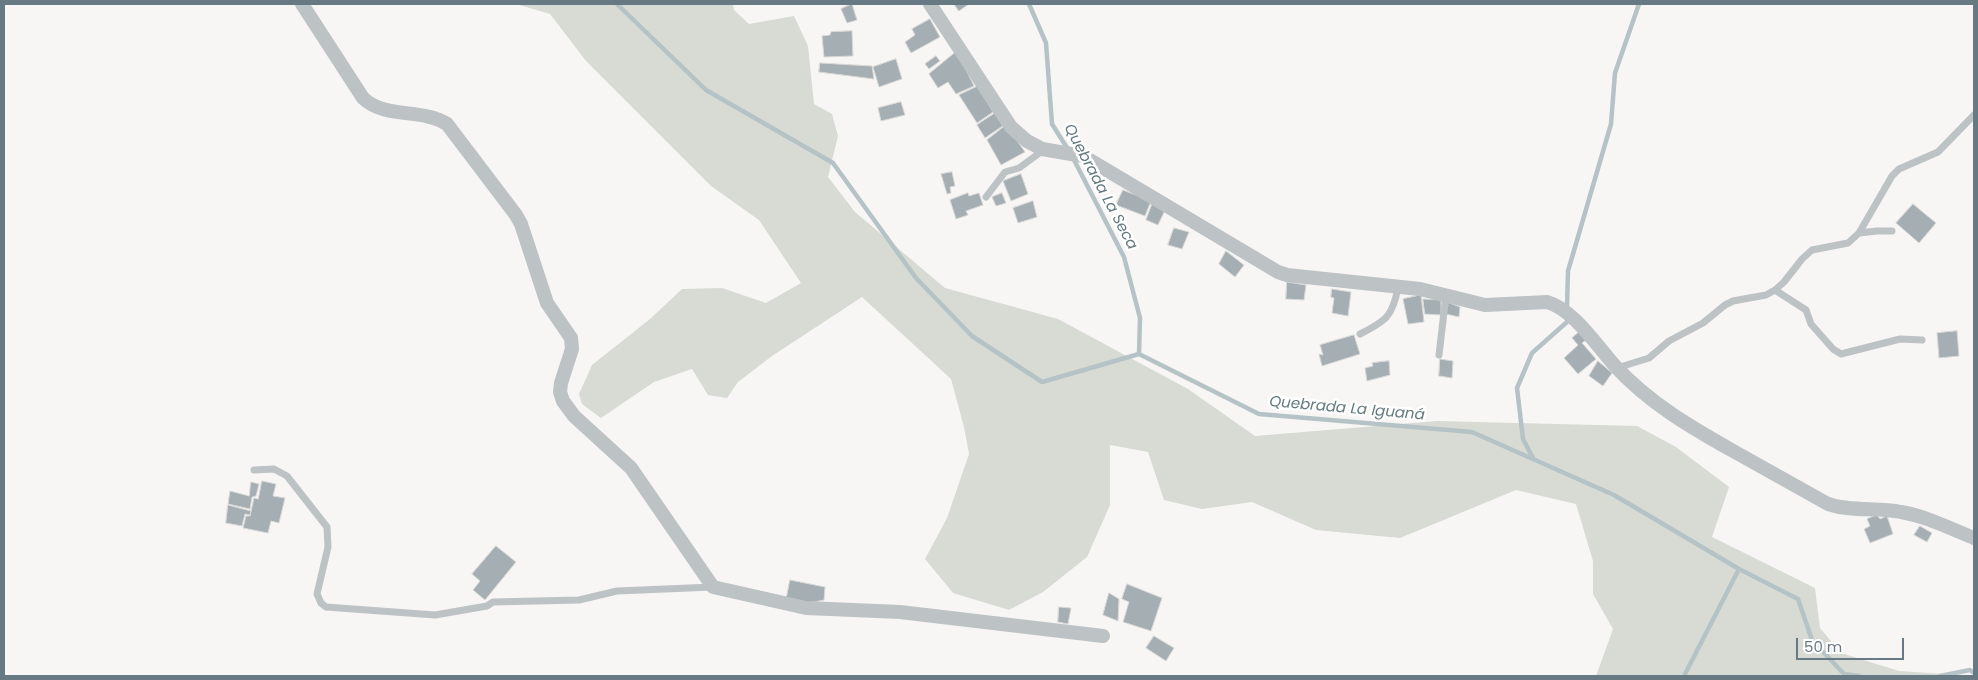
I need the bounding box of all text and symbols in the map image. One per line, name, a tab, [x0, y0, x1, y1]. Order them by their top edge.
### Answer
water label: Quebrada La Seca	[1059, 121, 1141, 253]
water label: Quebrada La Iguaná	[1269, 393, 1425, 425]
scale bar	[1798, 628, 1906, 660]
text: 50 m	[1804, 636, 1842, 657]

